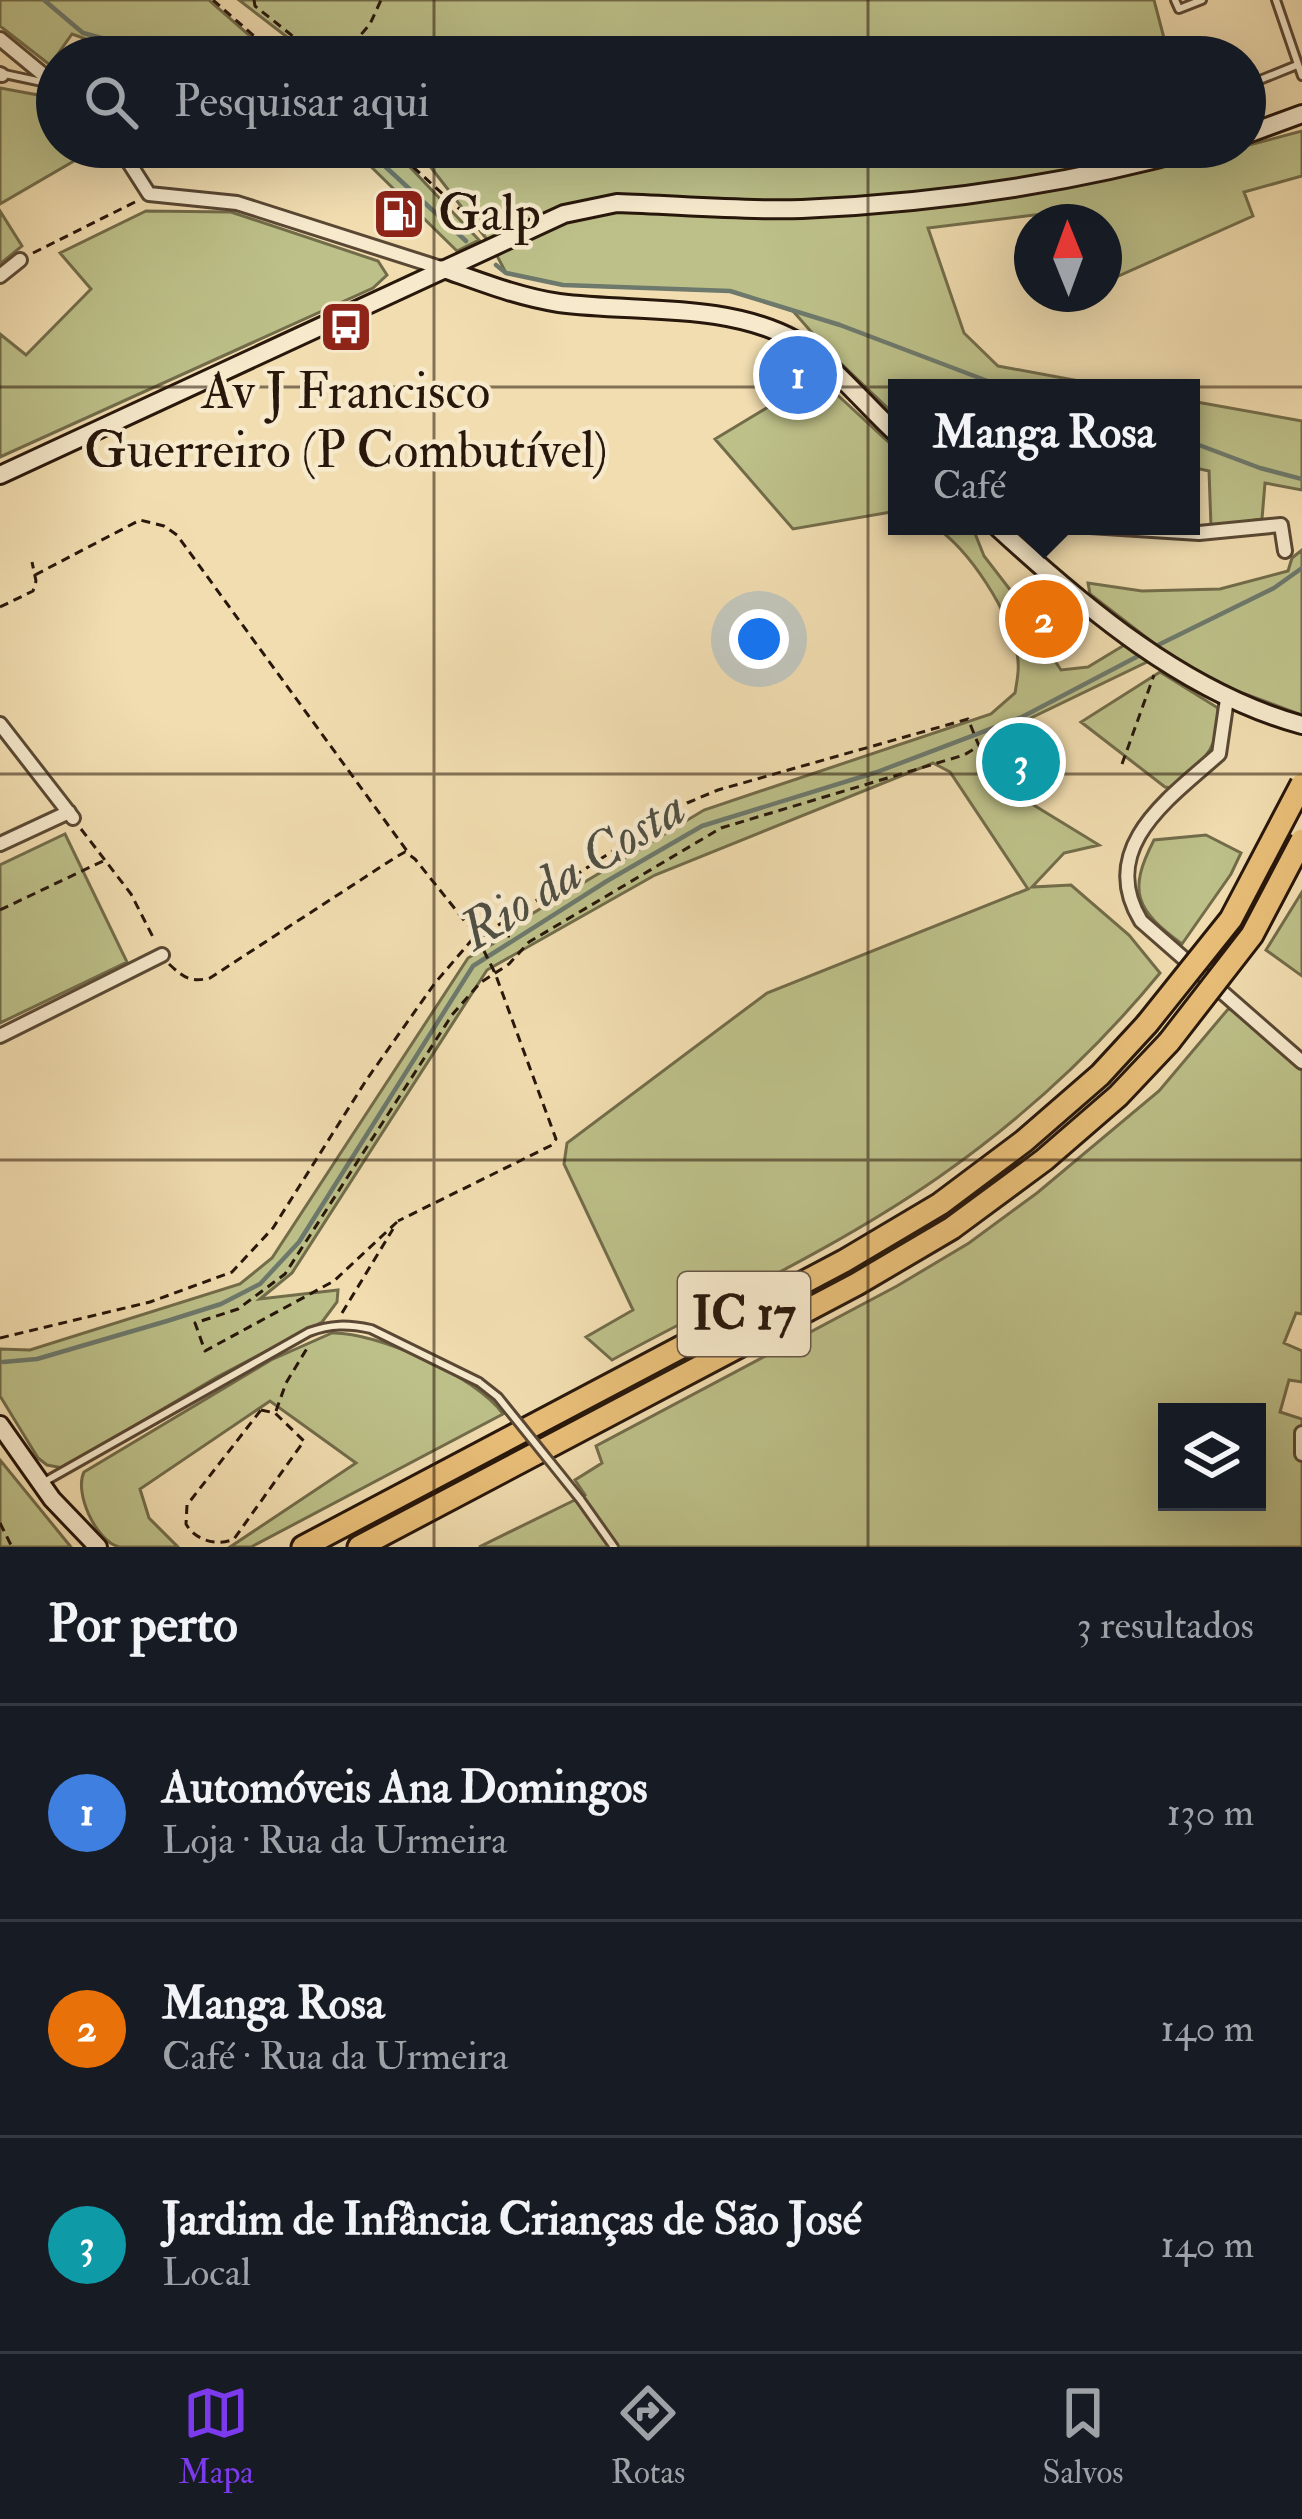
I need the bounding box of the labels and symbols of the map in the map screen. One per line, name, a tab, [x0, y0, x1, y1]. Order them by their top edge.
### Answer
place label: Galp	[438, 182, 541, 246]
fuel station icon: Galp	[371, 186, 427, 242]
north arrow	[1014, 204, 1122, 312]
bus stop icon: Av J Francisco Guerreiro (P Combutível)	[318, 299, 374, 355]
pin: 1	[759, 330, 837, 420]
place label: Av J Francisco Guerreiro (P Combutível)	[84, 360, 608, 483]
pin: 2	[1005, 574, 1083, 664]
your location	[729, 609, 789, 669]
pin: 3	[982, 717, 1060, 807]
water label: Rio da Costa	[446, 774, 699, 967]
road number: IC 17	[678, 1272, 810, 1356]

